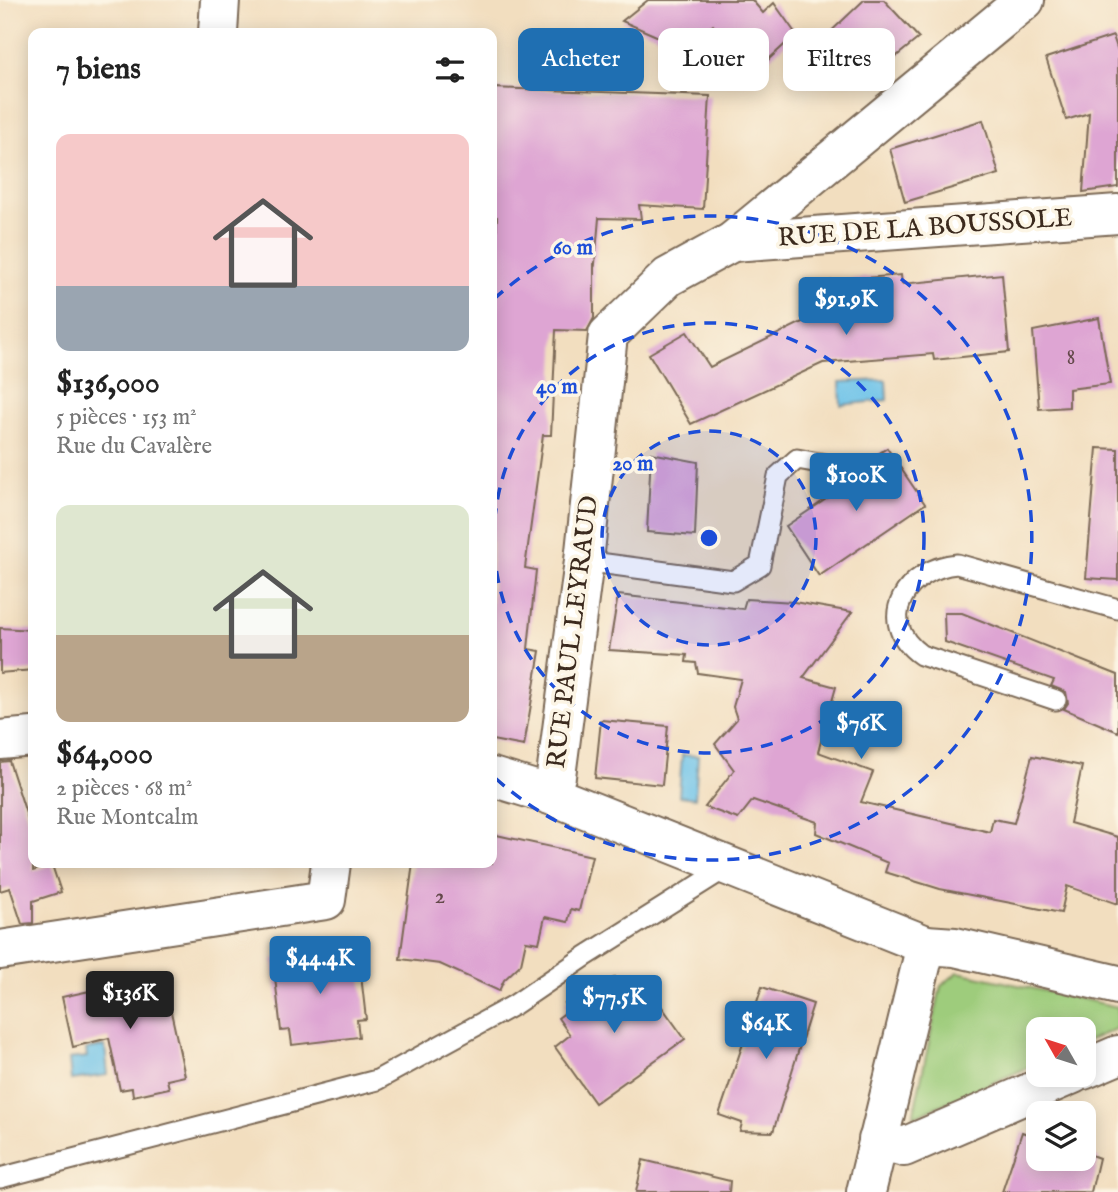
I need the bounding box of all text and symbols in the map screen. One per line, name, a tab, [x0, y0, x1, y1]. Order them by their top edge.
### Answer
chip: Acheter	[518, 28, 644, 91]
chip: Louer	[658, 28, 769, 91]
chip: Filtres	[783, 28, 895, 91]
text: 7 biens	[56, 51, 141, 89]
icon: filters	[431, 51, 469, 89]
icon: home	[200, 180, 326, 306]
street label: RUE DE LA BOUSSOLE	[777, 201, 1073, 255]
text: 60 m	[553, 235, 594, 262]
pin: $91.9K	[789, 278, 903, 337]
text: $91.9K	[815, 285, 877, 314]
house number: 8	[1066, 343, 1076, 372]
text: $136,000	[56, 365, 160, 403]
text: 40 m	[536, 374, 578, 401]
text: 5 pièces · 153 m²	[56, 403, 197, 432]
text: Rue du Cavalère	[56, 432, 212, 461]
text: 20 m	[613, 451, 654, 478]
pin: $100K	[807, 454, 905, 513]
text: $100K	[826, 461, 886, 490]
street label: RUE PAUL LEYRAUD	[540, 494, 606, 770]
centre of rings	[697, 526, 721, 550]
icon: home	[200, 551, 326, 677]
pin: $76K	[820, 702, 902, 761]
text: $76K	[836, 709, 886, 738]
text: $64,000	[56, 736, 153, 774]
text: 2 pièces · 68 m²	[56, 774, 192, 803]
text: Rue Montcalm	[56, 803, 199, 832]
house number: 2	[435, 882, 445, 911]
pin: $44.4K	[263, 936, 377, 996]
text: $44.4K	[286, 944, 354, 973]
pin: $136K	[81, 972, 179, 1031]
pin: $77.5K	[557, 976, 671, 1035]
text: $136K	[102, 979, 158, 1008]
text: $77.5K	[582, 983, 646, 1012]
pin: $64K	[725, 1002, 807, 1061]
text: $64K	[741, 1009, 791, 1038]
north arrow	[1026, 1017, 1096, 1087]
map controls	[1026, 1017, 1096, 1171]
button: layers	[1026, 1101, 1096, 1171]

